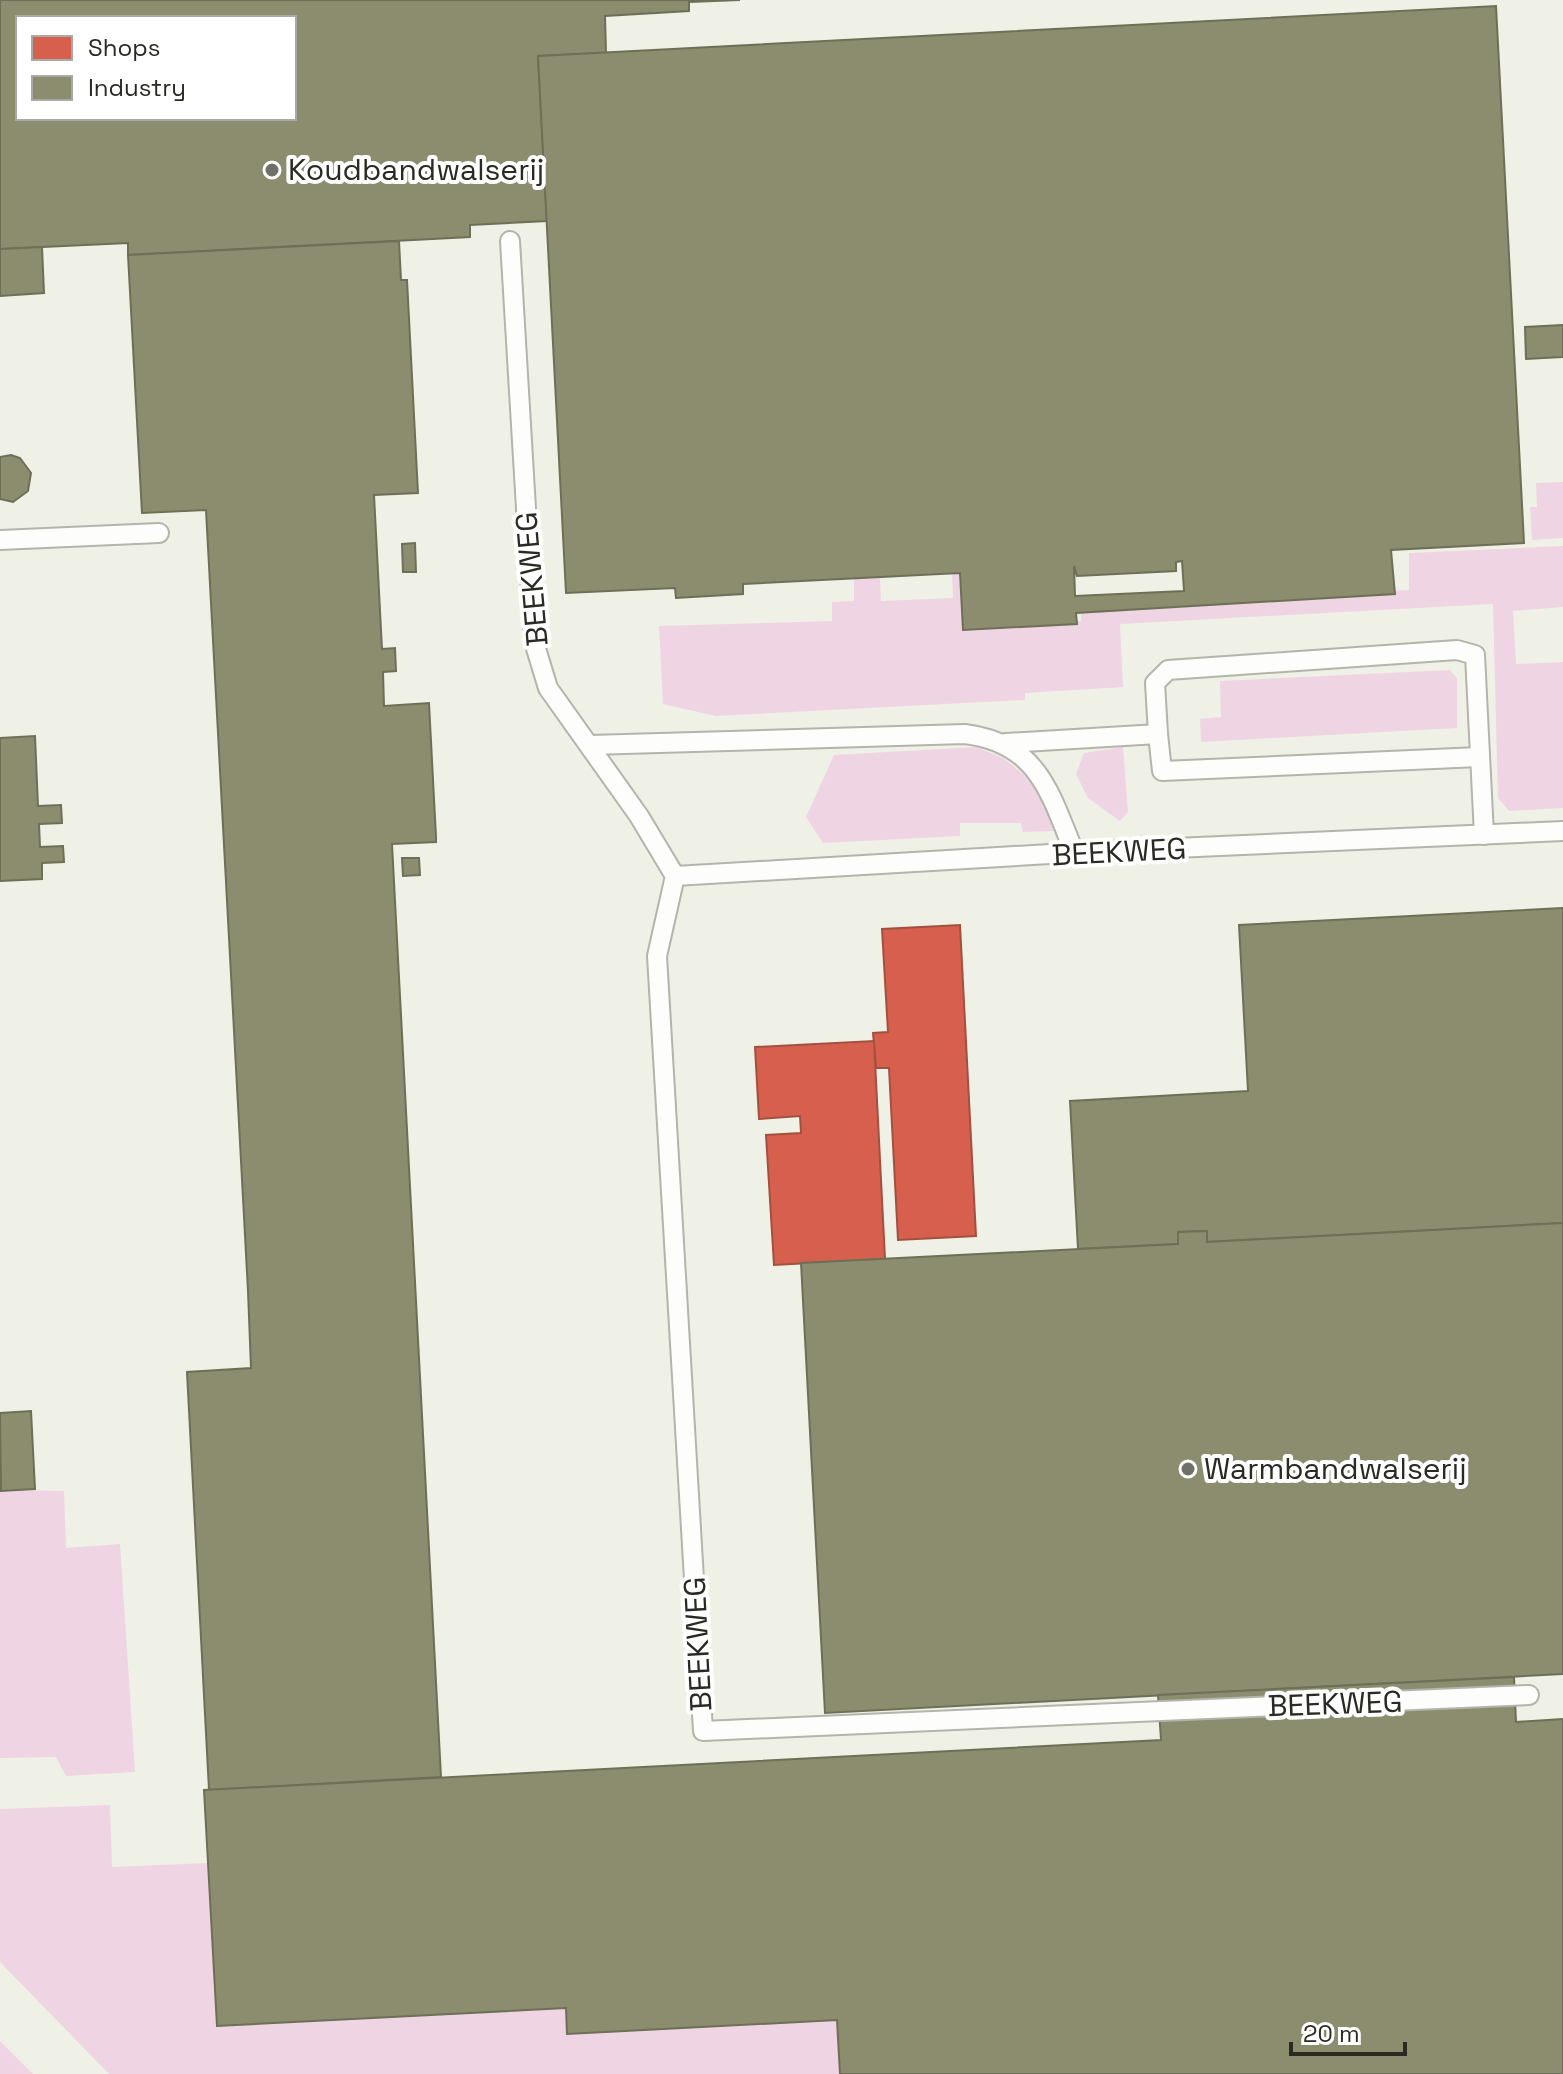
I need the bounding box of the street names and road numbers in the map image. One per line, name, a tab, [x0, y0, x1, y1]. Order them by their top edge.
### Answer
street label: BEEKWEG	[506, 510, 557, 648]
street label: BEEKWEG	[1051, 828, 1187, 875]
street label: BEEKWEG	[674, 1576, 721, 1712]
street label: BEEKWEG	[1267, 1682, 1403, 1725]

